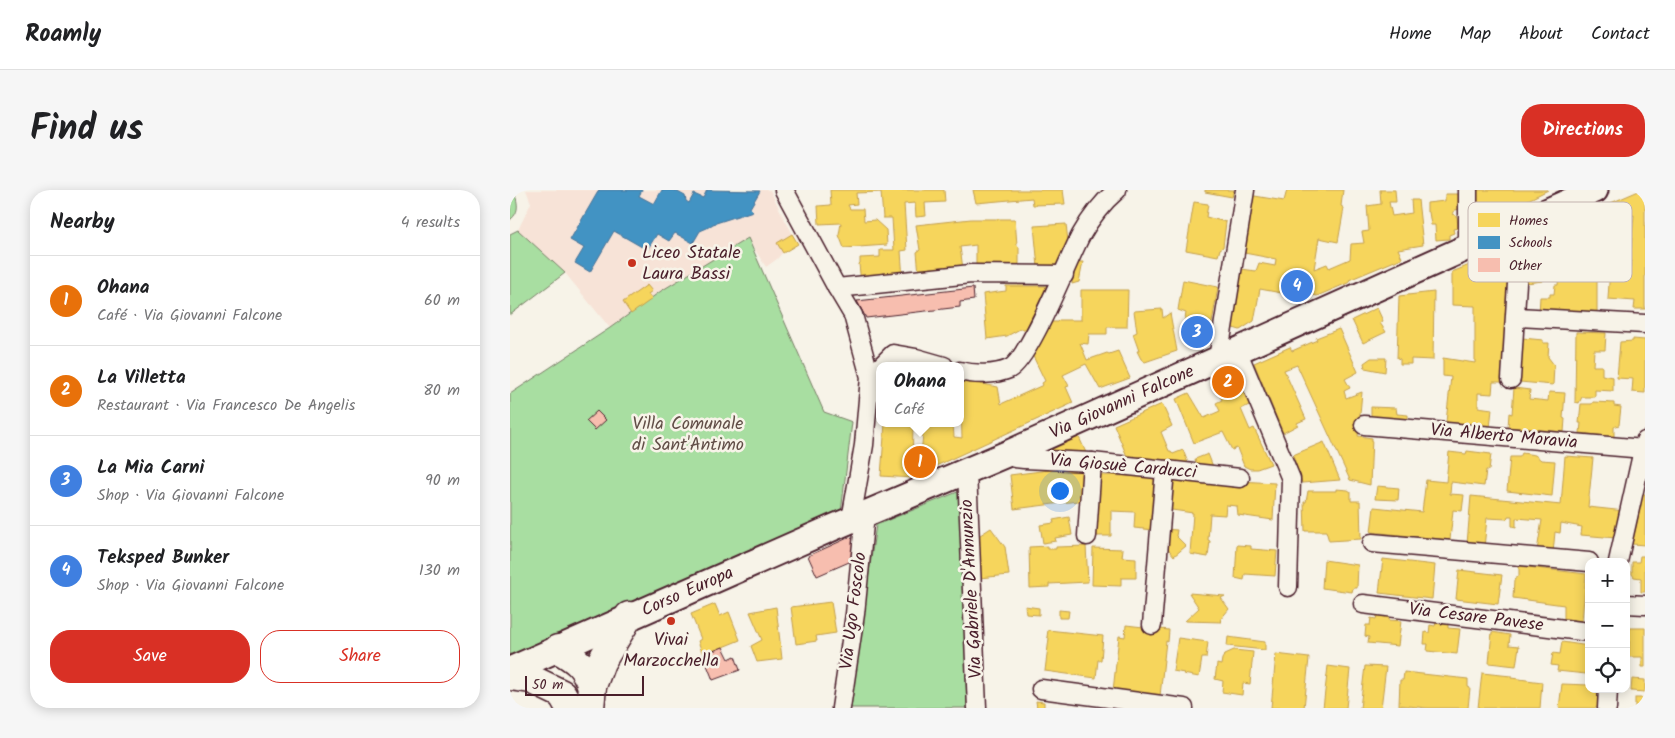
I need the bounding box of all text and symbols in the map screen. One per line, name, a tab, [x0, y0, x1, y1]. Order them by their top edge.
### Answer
text: Roamly	[25, 15, 101, 54]
text: Home	[1389, 20, 1432, 49]
text: Map	[1460, 20, 1491, 49]
text: About	[1519, 20, 1563, 49]
text: Contact	[1591, 20, 1650, 49]
text: Find us	[30, 102, 143, 158]
button: Directions	[1521, 104, 1645, 157]
legend	[1468, 202, 1632, 282]
text: Nearby	[50, 206, 115, 239]
text: 4 results	[401, 210, 460, 235]
text: Homes	[1509, 210, 1548, 232]
text: Schools	[1509, 232, 1552, 254]
place label: Liceo Statale Laura Bassi	[642, 239, 740, 289]
text: Other	[1509, 255, 1543, 277]
marker: Liceo Statale Laura Bassi	[626, 257, 638, 269]
pin: 4	[1281, 267, 1313, 305]
text: Ohana	[97, 273, 149, 303]
text: 1	[64, 288, 68, 313]
text: 60 m	[424, 288, 460, 313]
text: Café · Via Giovanni Falcone	[97, 303, 282, 328]
pin: 3	[1181, 313, 1213, 351]
street label: Via Giovanni Falcone	[1045, 357, 1199, 447]
popup	[876, 362, 964, 427]
text: La Villetta	[97, 363, 186, 393]
pin: 2	[1212, 363, 1244, 401]
text: Ohana	[894, 367, 946, 397]
text: 2	[61, 378, 71, 403]
text: 80 m	[423, 378, 460, 403]
text: Restaurant · Via Francesco De Angelis	[97, 393, 355, 418]
text: Café	[894, 397, 924, 422]
park label: Villa Comunale di Sant'Antimo	[632, 410, 744, 460]
street label: Via Alberto Moravia	[1429, 416, 1579, 458]
pin: 1	[904, 443, 936, 481]
street label: Via Giosuè Carducci	[1048, 446, 1198, 488]
text: La Mia Carni	[97, 453, 204, 483]
text: 3	[62, 468, 70, 493]
text: 90 m	[425, 468, 460, 493]
your location	[1047, 478, 1073, 504]
text: Shop · Via Giovanni Falcone	[97, 483, 284, 508]
street label: Via Gabriele D'Annunzio	[953, 499, 991, 679]
text: Teksped Bunker	[97, 543, 229, 573]
street label: Via Ugo Foscolo	[832, 551, 876, 671]
text: 4	[62, 558, 70, 583]
text: 130 m	[419, 558, 460, 583]
map controls	[1585, 558, 1630, 693]
button: +	[1585, 558, 1630, 603]
street label: Corso Europa	[637, 559, 738, 625]
text: Shop · Via Giovanni Falcone	[97, 573, 284, 598]
street label: Via Cesare Pavese	[1407, 595, 1545, 641]
button: −	[1585, 603, 1630, 648]
marker: Vivai Marzocchella	[665, 615, 677, 627]
place label: Vivai Marzocchella	[623, 626, 719, 676]
button: Save	[50, 630, 250, 683]
button: Share	[260, 630, 460, 683]
button: locate	[1585, 648, 1630, 693]
scale bar	[525, 673, 644, 696]
text: 50 m	[532, 674, 563, 696]

